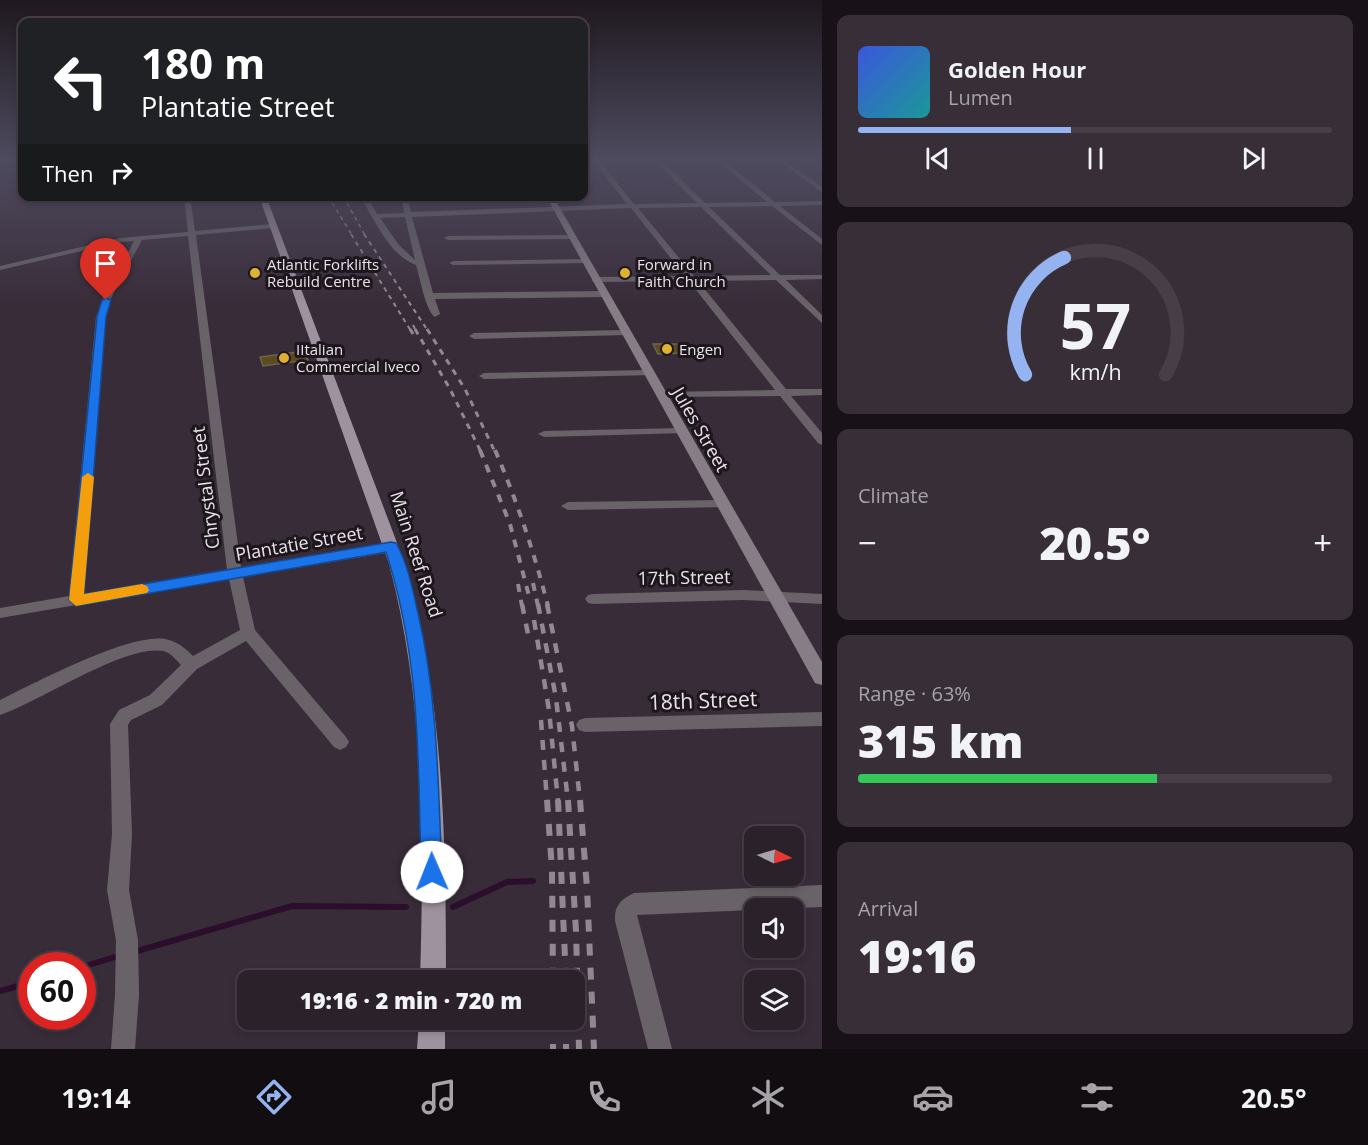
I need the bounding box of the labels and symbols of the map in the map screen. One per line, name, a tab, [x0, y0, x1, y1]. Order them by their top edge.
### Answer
pin	[80, 238, 131, 300]
place label: Atlantic Forklifts Rebuild Centre	[267, 254, 379, 291]
place label: Forward in Faith Church	[637, 254, 726, 291]
marker: Atlantic Forklifts Rebuild Centre	[248, 266, 262, 280]
marker: Forward in Faith Church	[618, 266, 632, 280]
place label: IItalian Commercial Iveco	[296, 339, 420, 376]
place label: Engen	[679, 339, 722, 359]
marker: Engen	[660, 342, 674, 356]
marker: IItalian Commercial Iveco	[277, 351, 291, 365]
street label: Jules Street	[666, 381, 735, 476]
street label: Chrystal Street	[186, 425, 224, 551]
street label: Main Reef Road	[385, 488, 449, 620]
street label: Plantatie Street	[233, 520, 365, 566]
street label: 17th Street	[637, 564, 731, 590]
street label: 18th Street	[648, 684, 758, 716]
north arrow	[744, 826, 804, 886]
position arrow	[400, 840, 464, 904]
speed limit sign: 60	[18, 952, 96, 1030]

